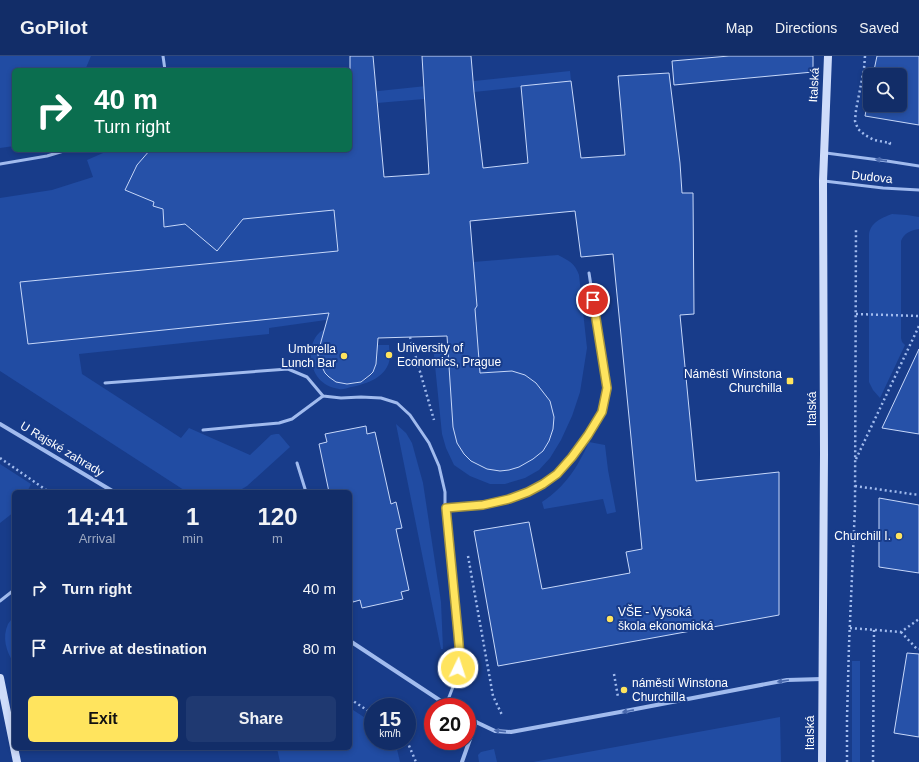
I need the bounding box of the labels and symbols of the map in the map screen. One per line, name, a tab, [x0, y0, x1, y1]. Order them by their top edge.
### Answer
street label: Italská	[806, 67, 822, 103]
one-way arrow	[874, 157, 887, 163]
street label: Dudova	[851, 168, 894, 186]
pin	[576, 283, 610, 317]
place label: University of Economics, Prague	[397, 341, 501, 369]
place label: Umbrella Lunch Bar	[281, 342, 336, 370]
marker: University of Economics, Prague	[384, 350, 394, 360]
marker: Umbrella Lunch Bar	[339, 351, 349, 361]
place label: Náměstí Winstona Churchilla	[684, 367, 782, 395]
marker: Náměstí Winstona Churchilla	[785, 376, 795, 386]
street label: Italská	[805, 391, 819, 426]
street label: U Rajské zahrady	[18, 419, 106, 479]
place label: Churchill I.	[834, 529, 891, 543]
marker: Churchill I.	[894, 531, 904, 541]
place label: VŠE - Vysoká škola ekonomická	[618, 604, 714, 633]
marker: VŠE - Vysoká škola ekonomická	[605, 614, 615, 624]
position arrow	[437, 647, 479, 689]
place label: náměstí Winstona Churchilla	[632, 676, 728, 704]
one-way arrow	[777, 678, 789, 684]
marker: náměstí Winstona Churchilla	[619, 685, 629, 695]
speed limit sign: 20	[424, 698, 476, 750]
one-way arrow	[622, 708, 634, 714]
street label: Italská	[803, 715, 817, 750]
one-way arrow	[494, 728, 506, 734]

